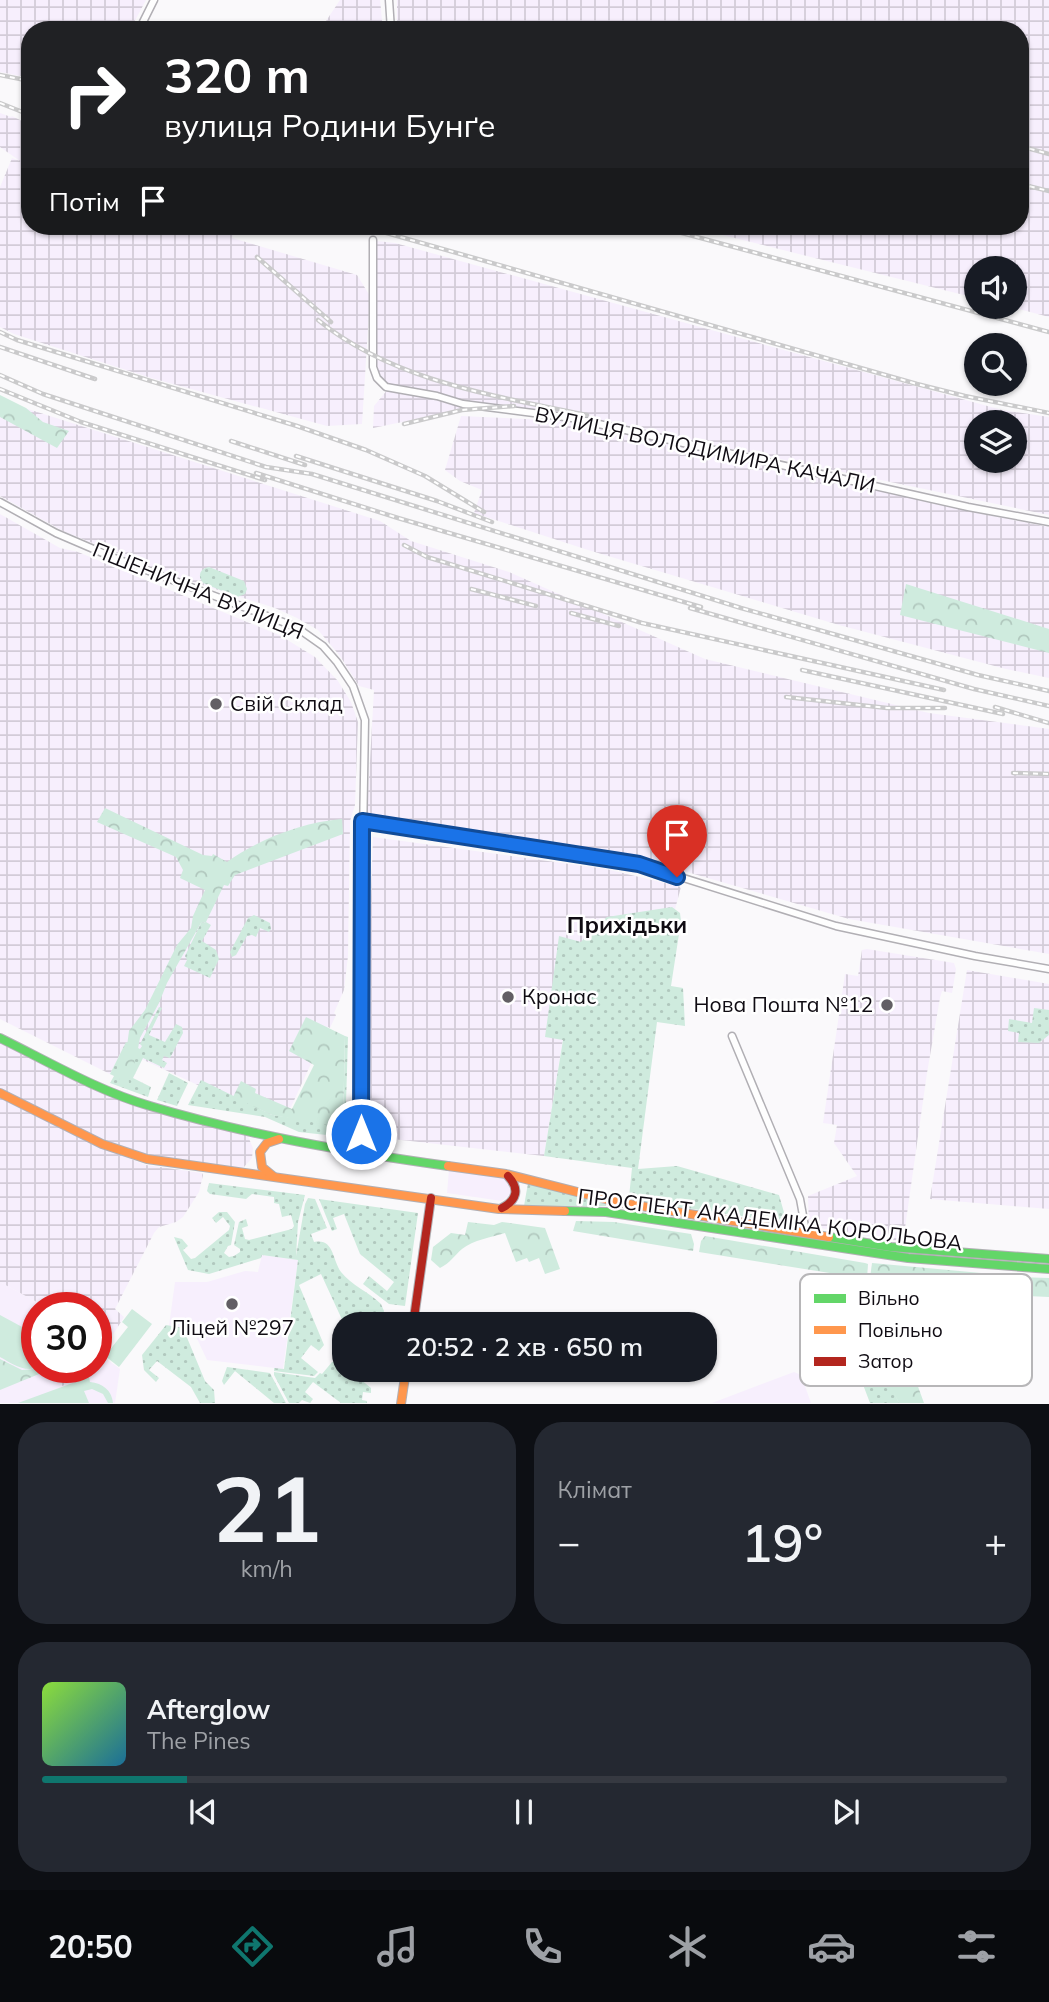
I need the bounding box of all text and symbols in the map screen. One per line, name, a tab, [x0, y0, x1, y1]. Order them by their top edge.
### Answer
text: 320 m	[164, 44, 310, 105]
icon: right	[49, 49, 140, 140]
text: вулиця Родини Бунґе	[164, 105, 496, 145]
icon: arrive	[134, 182, 172, 220]
text: Потім	[49, 185, 120, 218]
map controls	[964, 256, 1027, 473]
button: sound	[964, 256, 1027, 319]
button: search	[964, 333, 1027, 396]
street label: ВУЛИЦЯ ВОЛОДИМИРА КАЧАЛИ	[533, 400, 878, 498]
button: layers	[964, 410, 1027, 473]
street label: ПШЕНИЧНА ВУЛИЦЯ	[89, 536, 308, 644]
place label: Свій Склад	[230, 690, 343, 716]
marker: Свій Склад	[208, 696, 224, 712]
pin	[647, 805, 707, 877]
icon: arrive	[658, 816, 696, 854]
district label: Прихідьки	[567, 910, 687, 939]
place label: Кронас	[522, 983, 597, 1009]
marker: Кронас	[500, 989, 516, 1005]
place label: Нова Пошта №12	[693, 991, 873, 1017]
marker: Нова Пошта №12	[879, 997, 895, 1013]
position arrow	[324, 1097, 398, 1171]
street label: ПРОСПЕКТ АКАДЕМІКА КОРОЛЬОВА	[576, 1183, 964, 1256]
legend	[800, 1274, 1032, 1386]
text: Вільно	[858, 1286, 920, 1310]
speed limit sign: 30	[21, 1292, 112, 1383]
marker: Ліцей №297	[224, 1296, 240, 1312]
place label: Ліцей №297	[170, 1314, 294, 1340]
text: Повільно	[858, 1318, 943, 1342]
text: 20:52 · 2 хв · 650 m	[406, 1330, 643, 1363]
text: Затор	[858, 1349, 913, 1373]
text: 21	[212, 1451, 321, 1565]
text: Клімат	[558, 1475, 632, 1504]
text: 19°	[741, 1510, 823, 1575]
text: −	[558, 1518, 580, 1566]
text: +	[984, 1518, 1007, 1566]
text: km/h	[241, 1554, 293, 1583]
text: Afterglow	[147, 1693, 270, 1726]
text: The Pines	[147, 1726, 251, 1755]
icon: previous	[184, 1793, 222, 1831]
icon: pause	[505, 1793, 543, 1831]
icon: next	[827, 1793, 865, 1831]
icon: directions	[228, 1922, 277, 1971]
icon: music	[373, 1922, 422, 1971]
icon: phone	[518, 1922, 567, 1971]
icon: climate	[663, 1922, 712, 1971]
icon: car	[807, 1922, 856, 1971]
icon: filters	[952, 1922, 1001, 1971]
text: 20:50	[48, 1926, 133, 1966]

